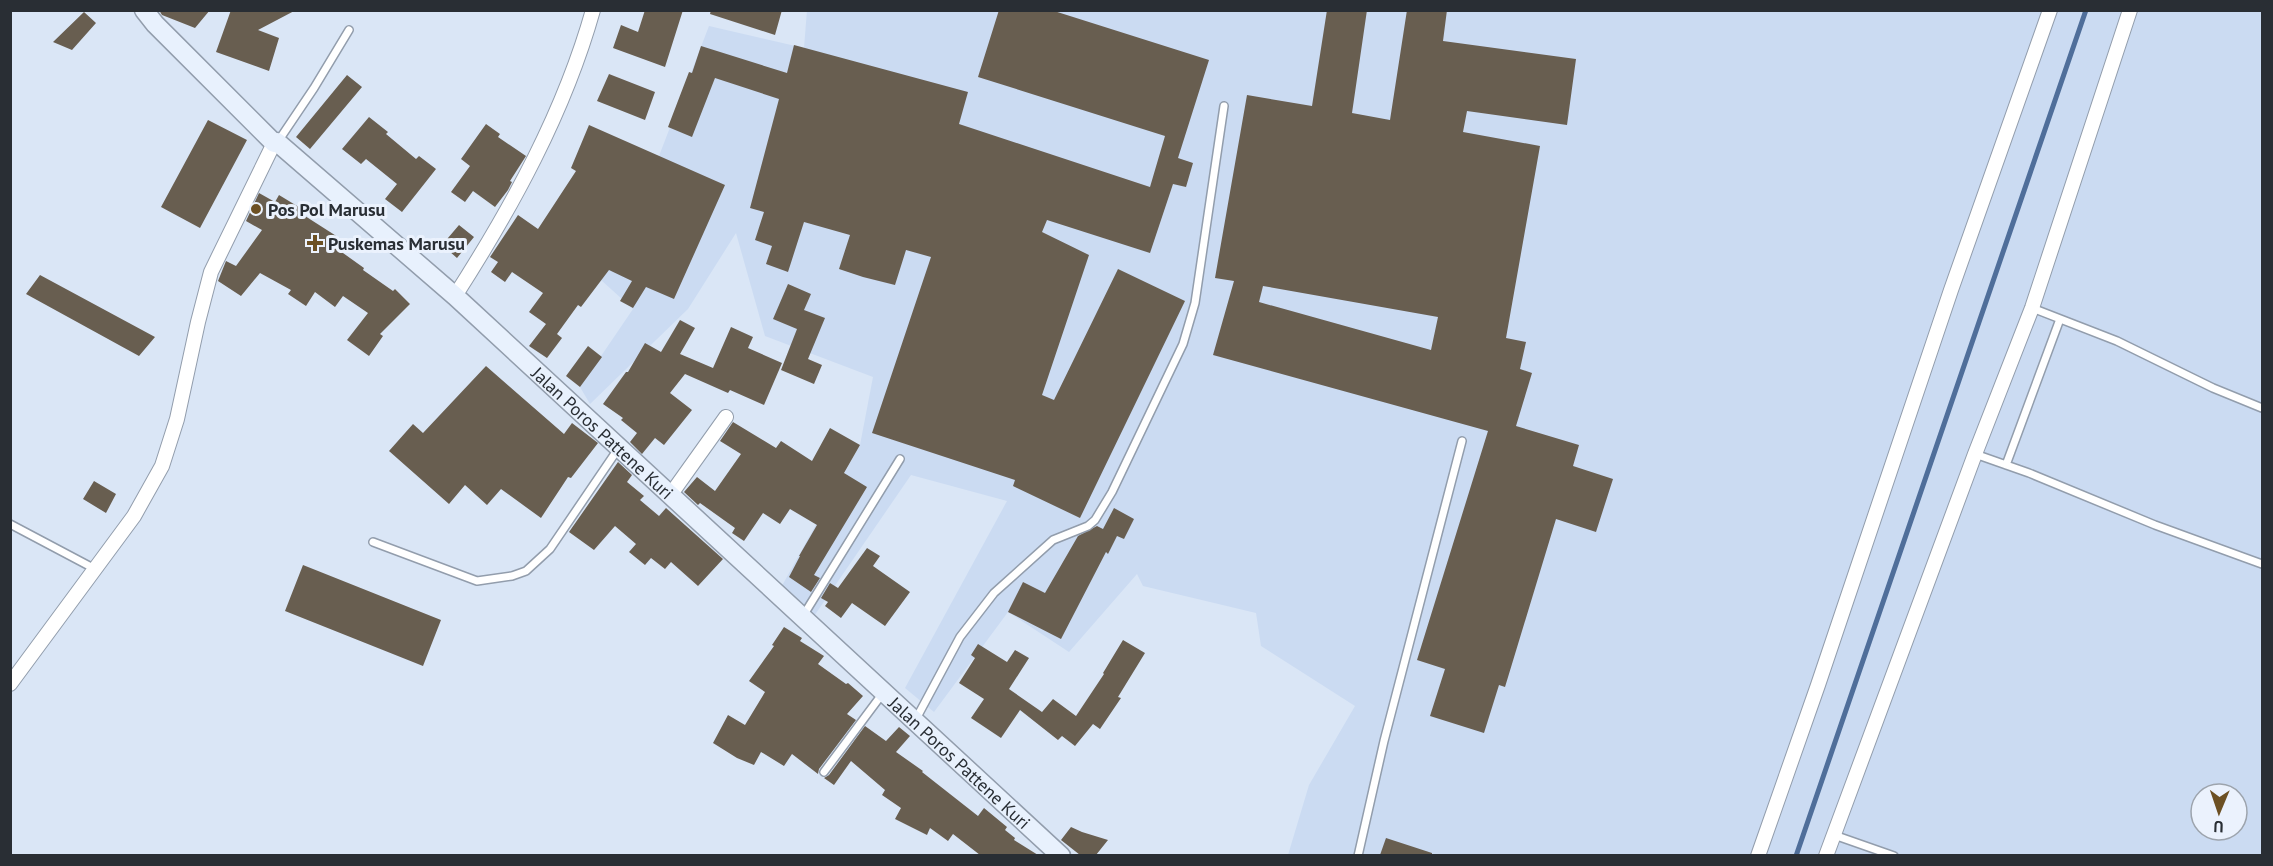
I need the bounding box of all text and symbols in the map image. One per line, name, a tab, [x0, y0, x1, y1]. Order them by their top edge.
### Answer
place label: Pos Pol Marusu	[268, 198, 385, 221]
marker: Pos Pol Marusu	[249, 202, 263, 216]
place label: Puskemas Marusu	[328, 232, 465, 255]
marker: Puskemas Marusu	[306, 234, 324, 252]
street label: Jalan Poros Pattene Kuri	[526, 361, 679, 504]
street label: Jalan Poros Pattene Kuri	[883, 691, 1036, 834]
north arrow	[2189, 782, 2249, 842]
text: U	[2213, 817, 2224, 837]

